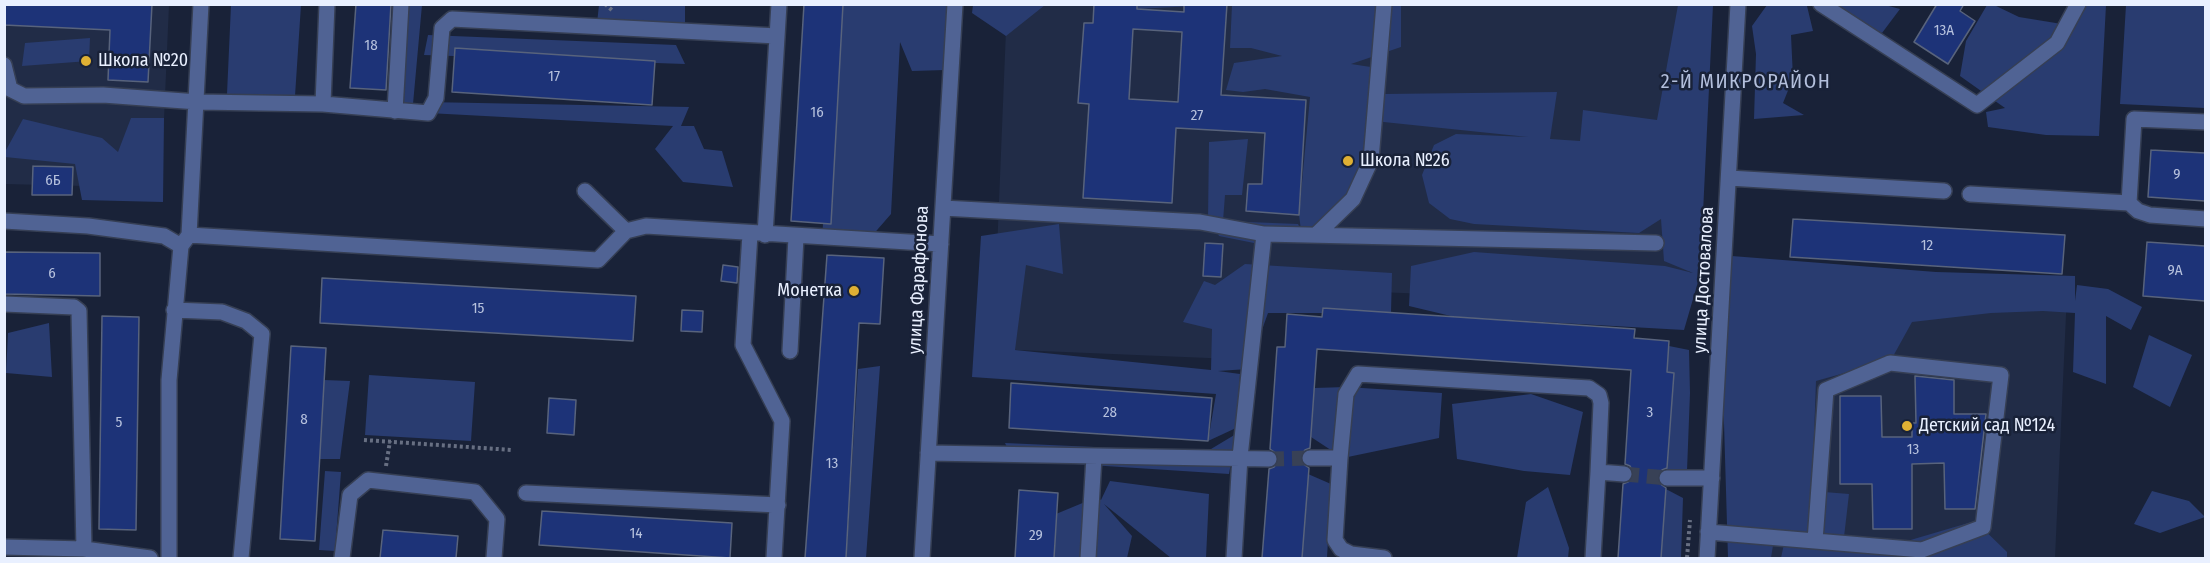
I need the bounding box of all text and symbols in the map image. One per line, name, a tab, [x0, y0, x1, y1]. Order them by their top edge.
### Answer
house number: 13А	[1934, 22, 1954, 40]
house number: 18	[364, 37, 378, 55]
place label: Школа №20	[98, 50, 188, 72]
marker: Школа №20	[79, 54, 93, 68]
house number: 17	[548, 68, 560, 86]
district label: 2-Й МИКРОРАЙОН	[1661, 70, 1831, 94]
house number: 16	[810, 104, 824, 122]
house number: 27	[1191, 107, 1203, 125]
place label: Школа №26	[1360, 150, 1450, 172]
marker: Школа №26	[1341, 154, 1355, 168]
house number: 9	[2173, 166, 2181, 184]
house number: 6Б	[45, 172, 61, 190]
street label: улица Фарафонова	[904, 205, 934, 355]
street label: улица Достовалова	[1689, 206, 1719, 354]
house number: 12	[1921, 237, 1933, 255]
house number: 9А	[2167, 262, 2183, 280]
house number: 6	[48, 265, 56, 283]
place label: Монетка	[777, 280, 842, 302]
marker: Монетка	[847, 284, 861, 298]
house number: 15	[472, 300, 484, 318]
house number: 28	[1103, 404, 1117, 422]
house number: 3	[1647, 404, 1653, 422]
house number: 8	[300, 411, 308, 429]
house number: 5	[116, 414, 122, 432]
place label: Детский сад №124	[1919, 415, 2055, 437]
marker: Детский сад №124	[1900, 419, 1914, 433]
house number: 13	[1907, 441, 1919, 459]
house number: 13	[826, 455, 838, 473]
house number: 14	[629, 525, 643, 543]
house number: 29	[1029, 527, 1043, 545]

